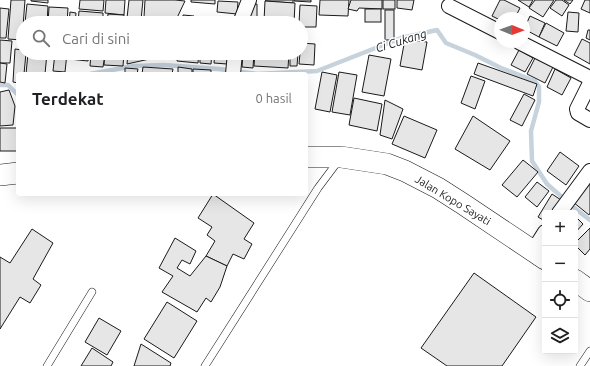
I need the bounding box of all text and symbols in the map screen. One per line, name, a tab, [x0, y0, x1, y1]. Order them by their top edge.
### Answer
north arrow	[494, 12, 530, 48]
search box	[16, 16, 308, 60]
water label: Ci Cukang	[374, 26, 428, 54]
icon: search	[30, 27, 52, 49]
text: Cari di sini	[62, 30, 130, 47]
text: Terdekat	[32, 89, 104, 108]
text: 0 hasil	[255, 91, 292, 105]
street label: Jalan Kopo Sayati	[413, 173, 493, 227]
map controls	[542, 210, 578, 354]
button: +	[542, 210, 578, 246]
button: −	[542, 246, 578, 282]
button: locate	[542, 282, 578, 318]
button: layers	[542, 318, 578, 354]

